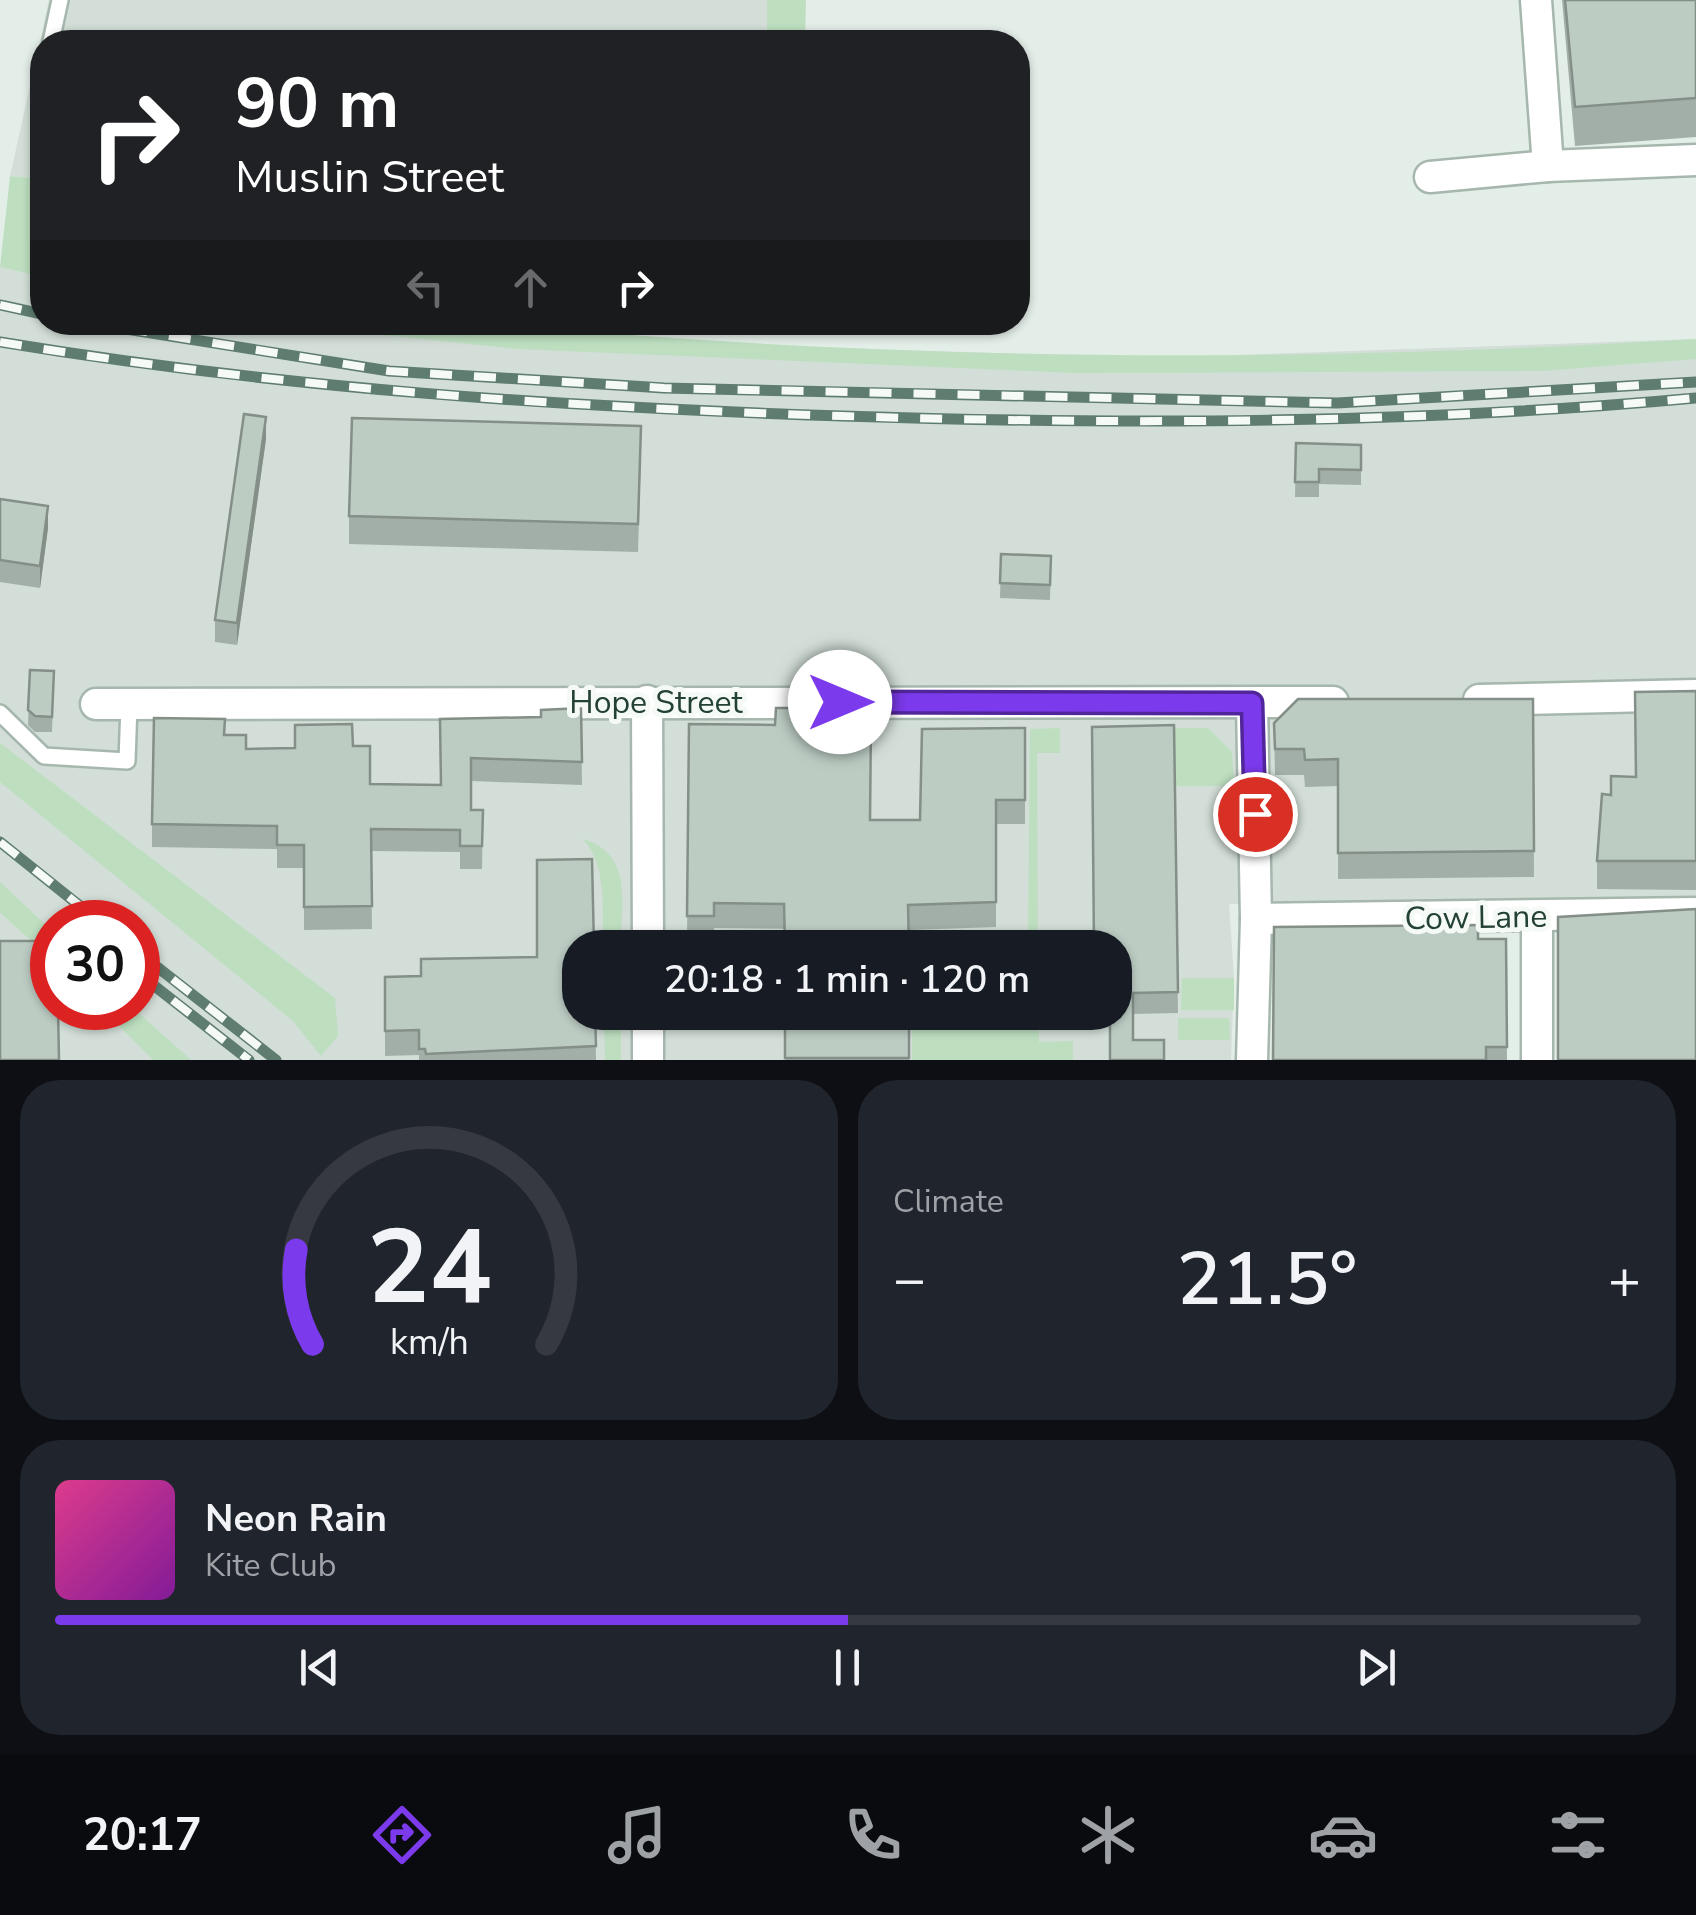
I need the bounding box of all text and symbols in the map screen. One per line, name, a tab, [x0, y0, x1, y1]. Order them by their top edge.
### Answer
text: 90 m	[235, 56, 399, 152]
icon: right	[70, 70, 200, 200]
text: Muslin Street	[235, 147, 504, 208]
icon: left	[398, 260, 453, 315]
icon: ahead	[503, 260, 558, 315]
icon: right	[608, 260, 663, 315]
position arrow	[788, 650, 892, 754]
street label: Hope Street	[569, 681, 743, 724]
pin	[1213, 772, 1298, 857]
icon: arrive	[1228, 787, 1283, 842]
street label: Cow Lane	[1404, 895, 1548, 940]
speed limit sign: 30	[30, 900, 160, 1030]
text: 20:18 · 1 min · 120 m	[664, 954, 1030, 1005]
text: Climate	[893, 1180, 1004, 1223]
text: 24	[367, 1197, 491, 1339]
text: 21.5°	[1177, 1228, 1357, 1330]
text: −	[893, 1242, 926, 1317]
text: +	[1608, 1242, 1641, 1317]
text: km/h	[390, 1318, 468, 1367]
text: Neon Rain	[205, 1493, 387, 1544]
text: Kite Club	[205, 1544, 336, 1587]
icon: previous	[292, 1640, 347, 1695]
icon: pause	[820, 1640, 875, 1695]
icon: next	[1349, 1640, 1404, 1695]
icon: directions	[367, 1800, 437, 1870]
icon: music	[602, 1800, 672, 1870]
icon: phone	[838, 1800, 908, 1870]
icon: climate	[1073, 1800, 1143, 1870]
icon: car	[1308, 1800, 1378, 1870]
icon: filters	[1543, 1800, 1613, 1870]
text: 20:17	[83, 1805, 202, 1866]

